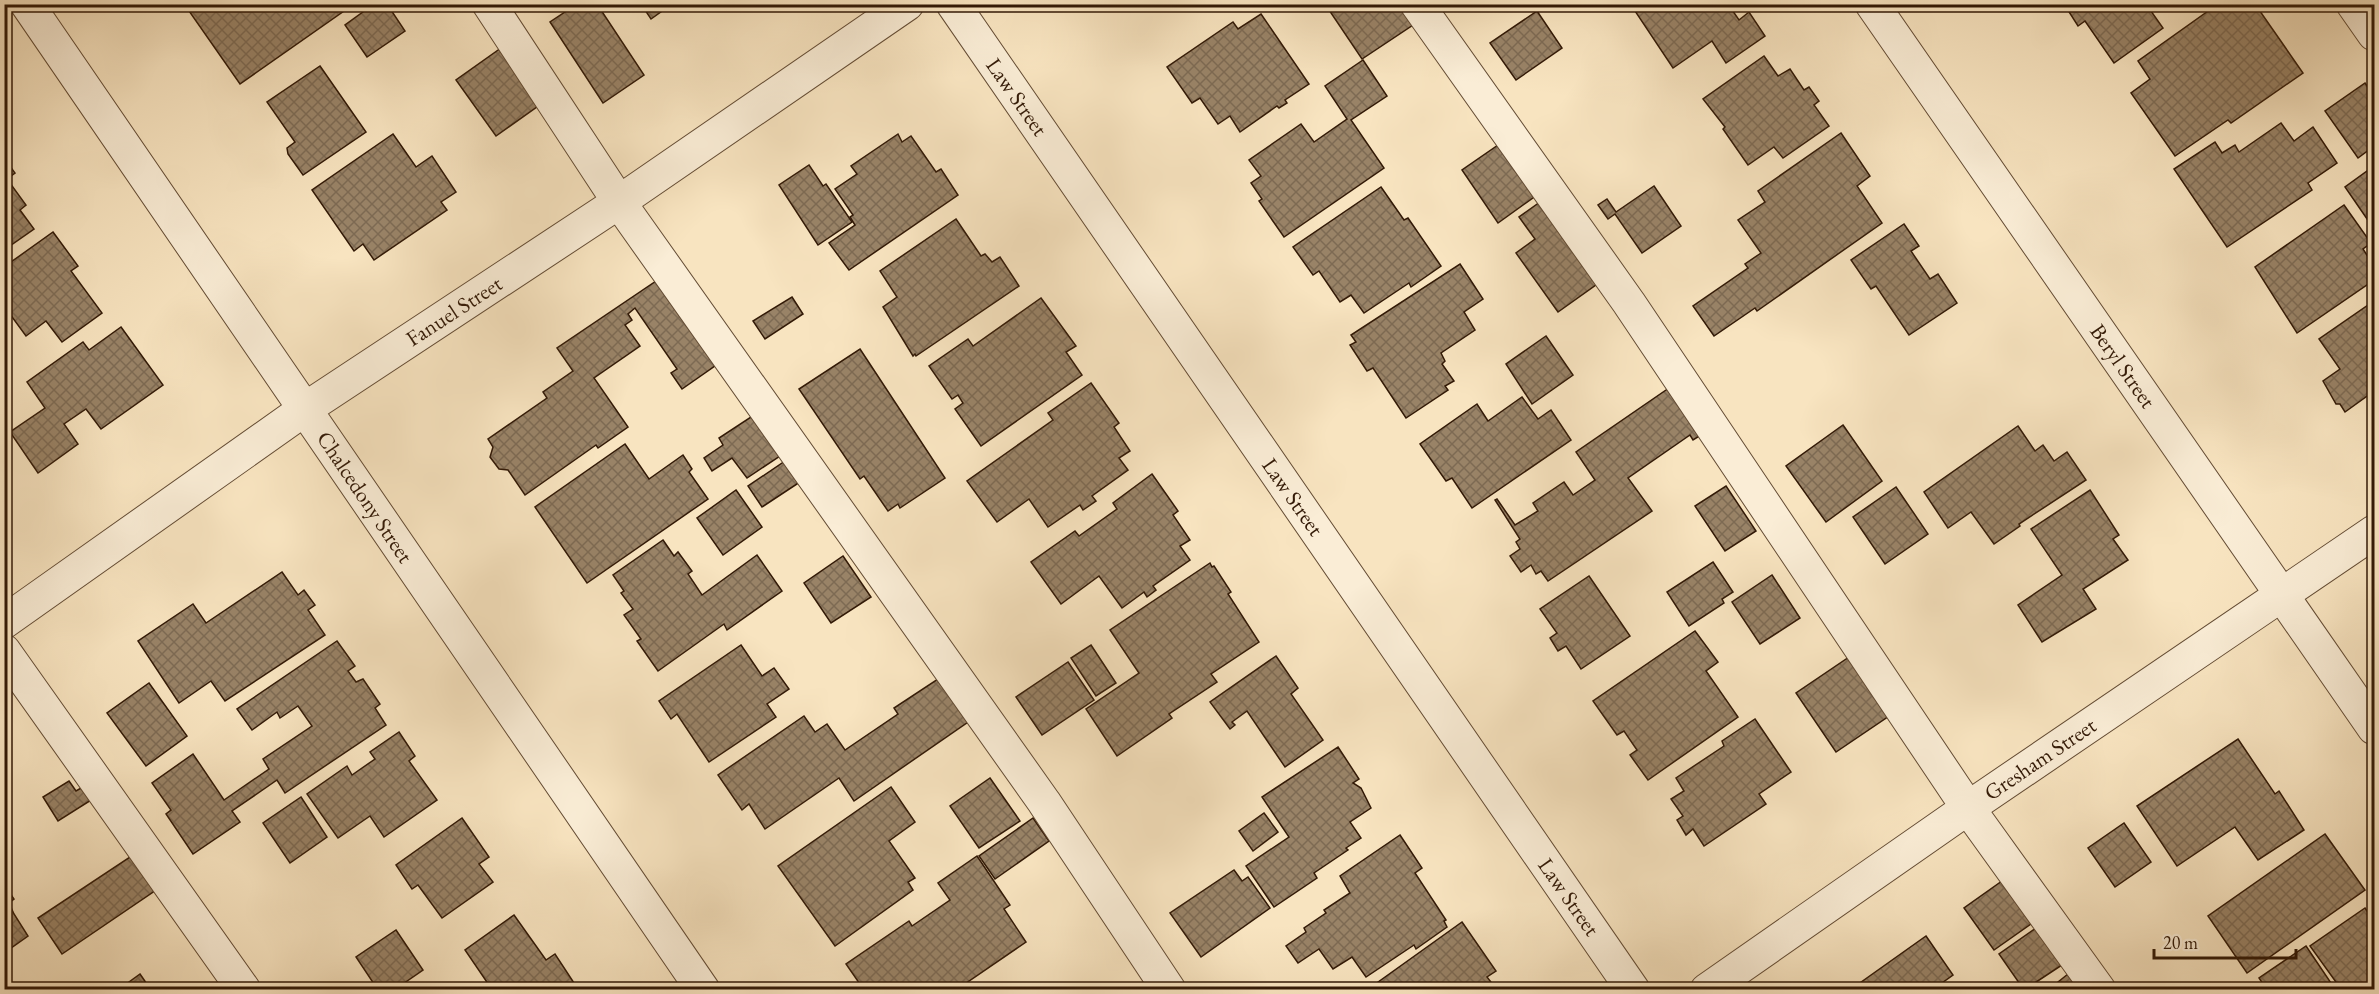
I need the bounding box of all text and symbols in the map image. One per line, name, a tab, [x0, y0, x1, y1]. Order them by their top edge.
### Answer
street label: Law Street	[980, 52, 1054, 142]
street label: Fanuel Street	[400, 269, 508, 353]
street label: Beryl Street	[2083, 318, 2163, 414]
street label: Chalcedony Street	[310, 425, 420, 569]
street label: Law Street	[1256, 452, 1330, 542]
street label: Gresham Street	[1978, 711, 2102, 807]
street label: Law Street	[1532, 852, 1606, 942]
scale bar	[2154, 922, 2296, 960]
text: 20 m	[2163, 931, 2198, 954]

